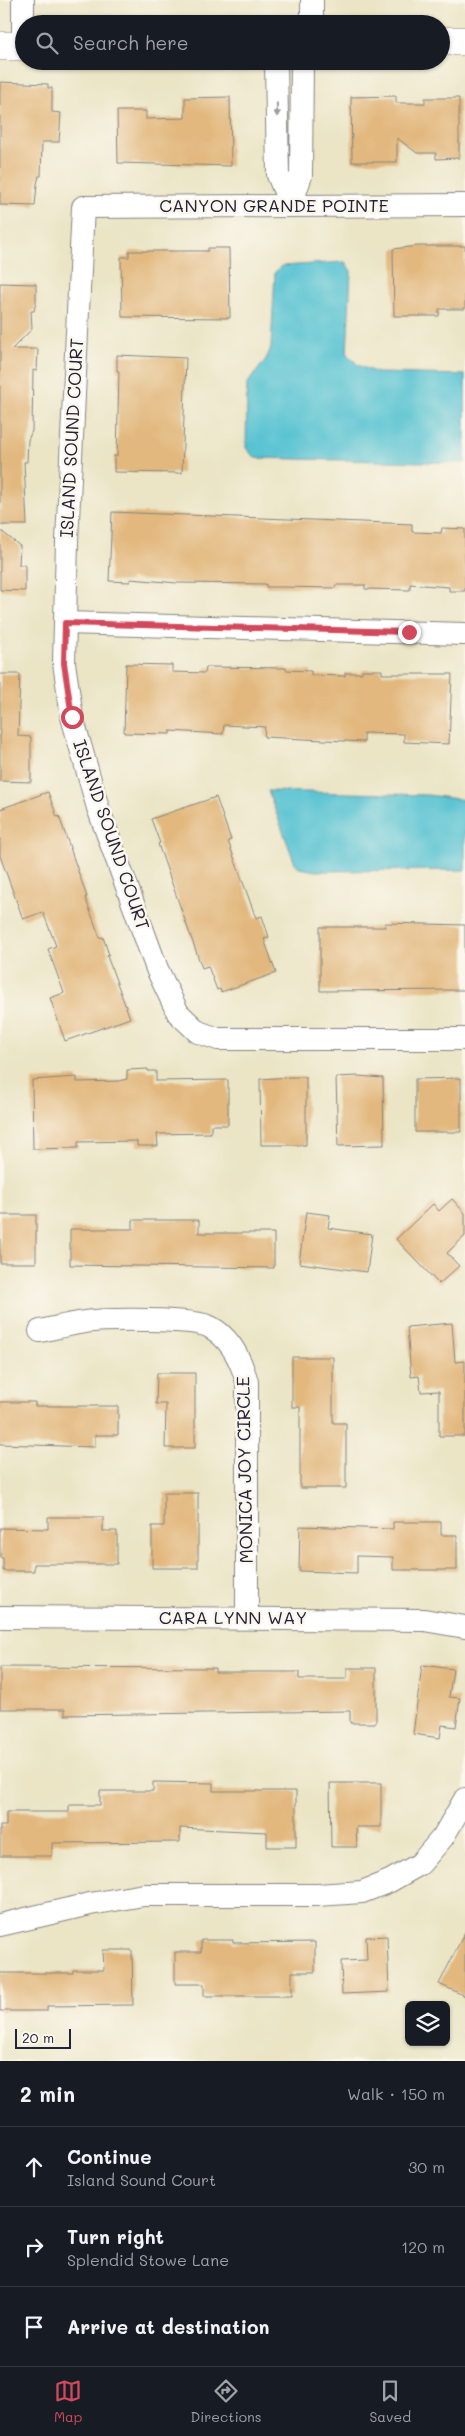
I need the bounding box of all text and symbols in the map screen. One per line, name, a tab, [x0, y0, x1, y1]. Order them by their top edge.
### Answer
search box	[15, 15, 450, 70]
icon: search	[33, 29, 61, 57]
text: Search here	[73, 30, 189, 55]
one-way arrow	[273, 102, 281, 118]
street label: CANYON GRANDE POINTE	[159, 193, 389, 217]
street label: ISLAND SOUND COURT	[54, 338, 88, 538]
route end	[398, 621, 421, 644]
route start	[61, 706, 84, 729]
street label: ISLAND SOUND COURT	[68, 736, 156, 933]
street label: MONICA JOY CIRCLE	[230, 1376, 258, 1564]
street label: CARA LYNN WAY	[159, 1605, 307, 1629]
map controls	[405, 2001, 450, 2046]
button: layers	[405, 2001, 450, 2046]
scale bar	[15, 2026, 71, 2049]
text: 20 m	[22, 2028, 54, 2047]
text: 2 min	[20, 2080, 75, 2107]
text: Walk · 150 m	[347, 2083, 445, 2104]
text: Continue	[67, 2144, 152, 2169]
icon: ahead	[20, 2153, 48, 2181]
text: 30 m	[408, 2156, 445, 2177]
text: Island Sound Court	[67, 2169, 216, 2190]
text: Turn right	[67, 2224, 164, 2249]
icon: right	[20, 2233, 48, 2261]
text: 120 m	[401, 2236, 445, 2257]
text: Splendid Stowe Lane	[67, 2249, 229, 2270]
icon: arrive	[20, 2313, 48, 2341]
text: Arrive at destination	[67, 2314, 270, 2339]
tab: Map	[54, 2377, 82, 2426]
tab: Directions	[190, 2377, 262, 2426]
tab: Saved	[369, 2377, 411, 2426]

